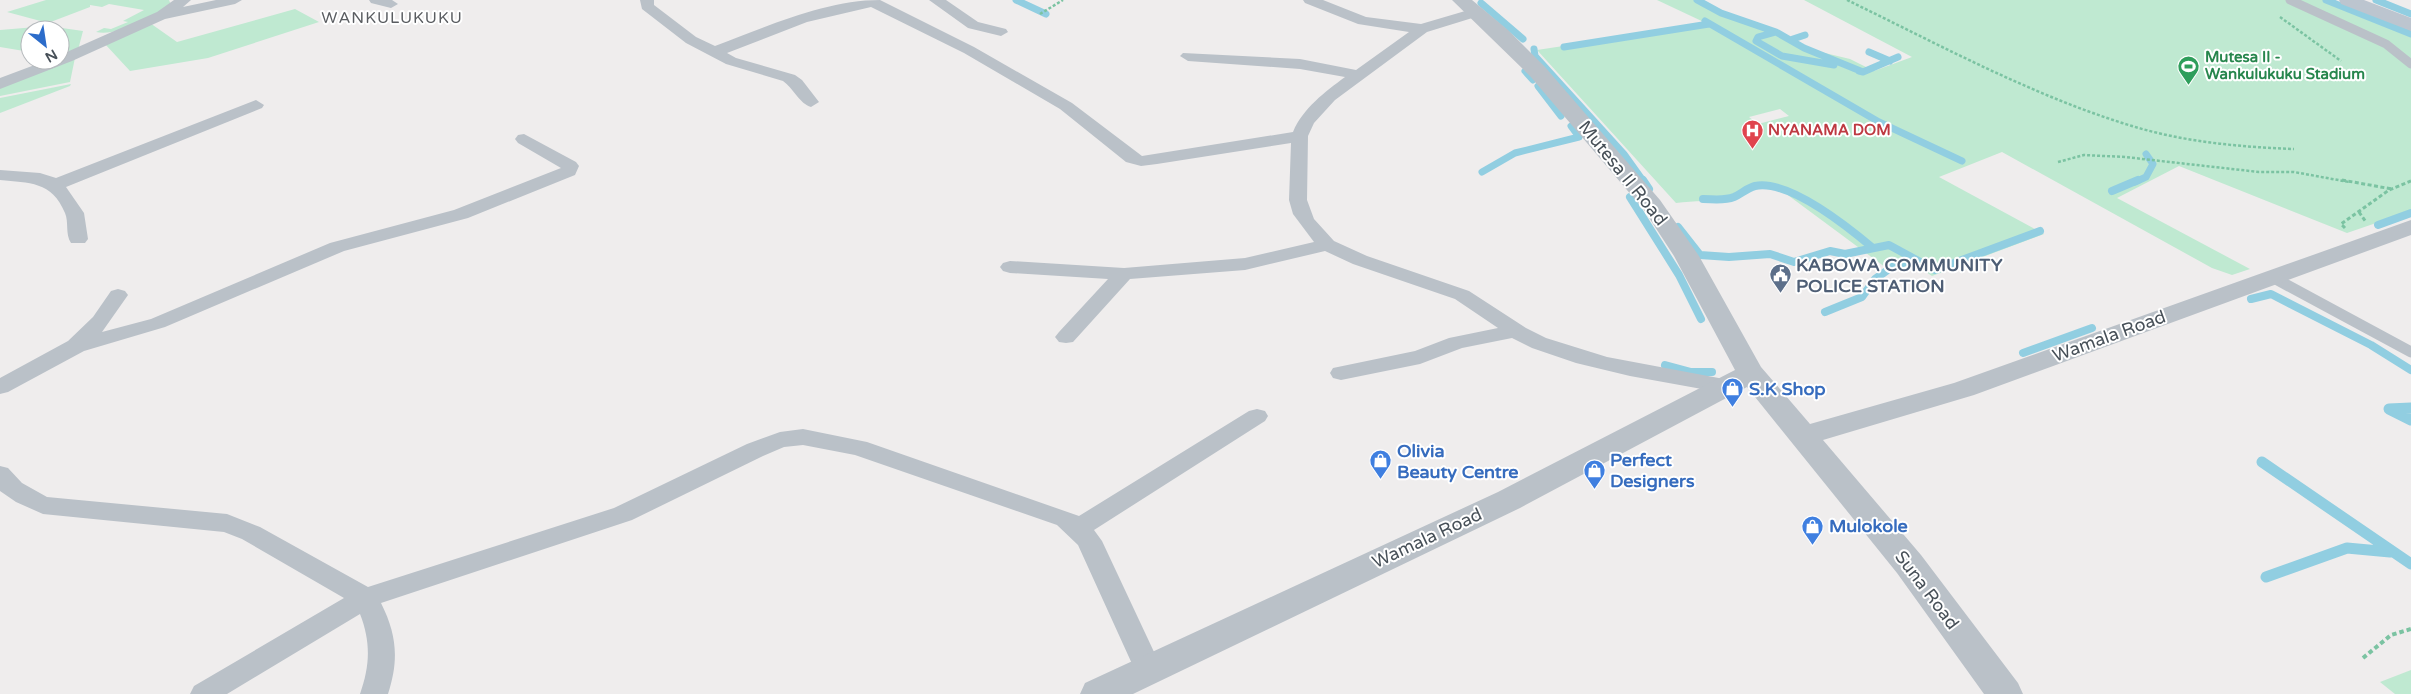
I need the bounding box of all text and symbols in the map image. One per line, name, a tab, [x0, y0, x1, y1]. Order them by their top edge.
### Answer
district label: WANKULUKUKU	[321, 8, 463, 28]
north arrow	[20, 20, 70, 70]
text: N	[42, 46, 60, 66]
place label: Mutesa II - Wankulukuku Stadium	[2205, 48, 2365, 83]
sports icon: Mutesa II - Wankulukuku Stadium	[2177, 54, 2201, 85]
street label: Mutesa II Road	[1574, 116, 1672, 230]
hospital icon: NYANAMA DOM	[1740, 118, 1764, 149]
place label: NYANAMA DOM	[1768, 121, 1891, 139]
place label: KABOWA COMMUNITY POLICE STATION	[1796, 254, 2003, 297]
public building icon: KABOWA COMMUNITY POLICE STATION	[1768, 263, 1792, 294]
street label: Wamala Road	[2049, 305, 2169, 367]
shop icon: S.K Shop	[1721, 377, 1745, 408]
place label: S.K Shop	[1749, 378, 1826, 400]
place label: Olivia Beauty Centre	[1397, 440, 1519, 483]
shop icon: Olivia Beauty Centre	[1369, 449, 1393, 480]
place label: Perfect Designers	[1610, 449, 1695, 492]
shop icon: Perfect Designers	[1582, 458, 1606, 489]
street label: Wamala Road	[1369, 503, 1485, 573]
shop icon: Mulokole	[1801, 514, 1825, 545]
place label: Mulokole	[1829, 515, 1908, 537]
street label: Suna Road	[1890, 546, 1964, 634]

